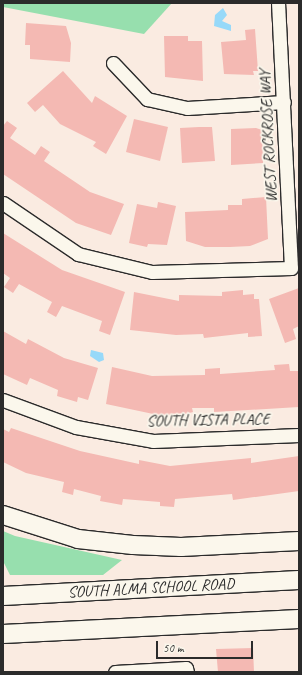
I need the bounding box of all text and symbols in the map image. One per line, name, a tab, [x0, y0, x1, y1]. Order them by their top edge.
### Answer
street label: WEST ROCKROSE WAY	[255, 69, 281, 203]
street label: SOUTH VISTA PLACE	[146, 409, 270, 431]
street label: SOUTH ALMA SCHOOL ROAD	[67, 574, 235, 602]
scale bar	[158, 633, 255, 659]
text: 50 m	[163, 640, 183, 656]

